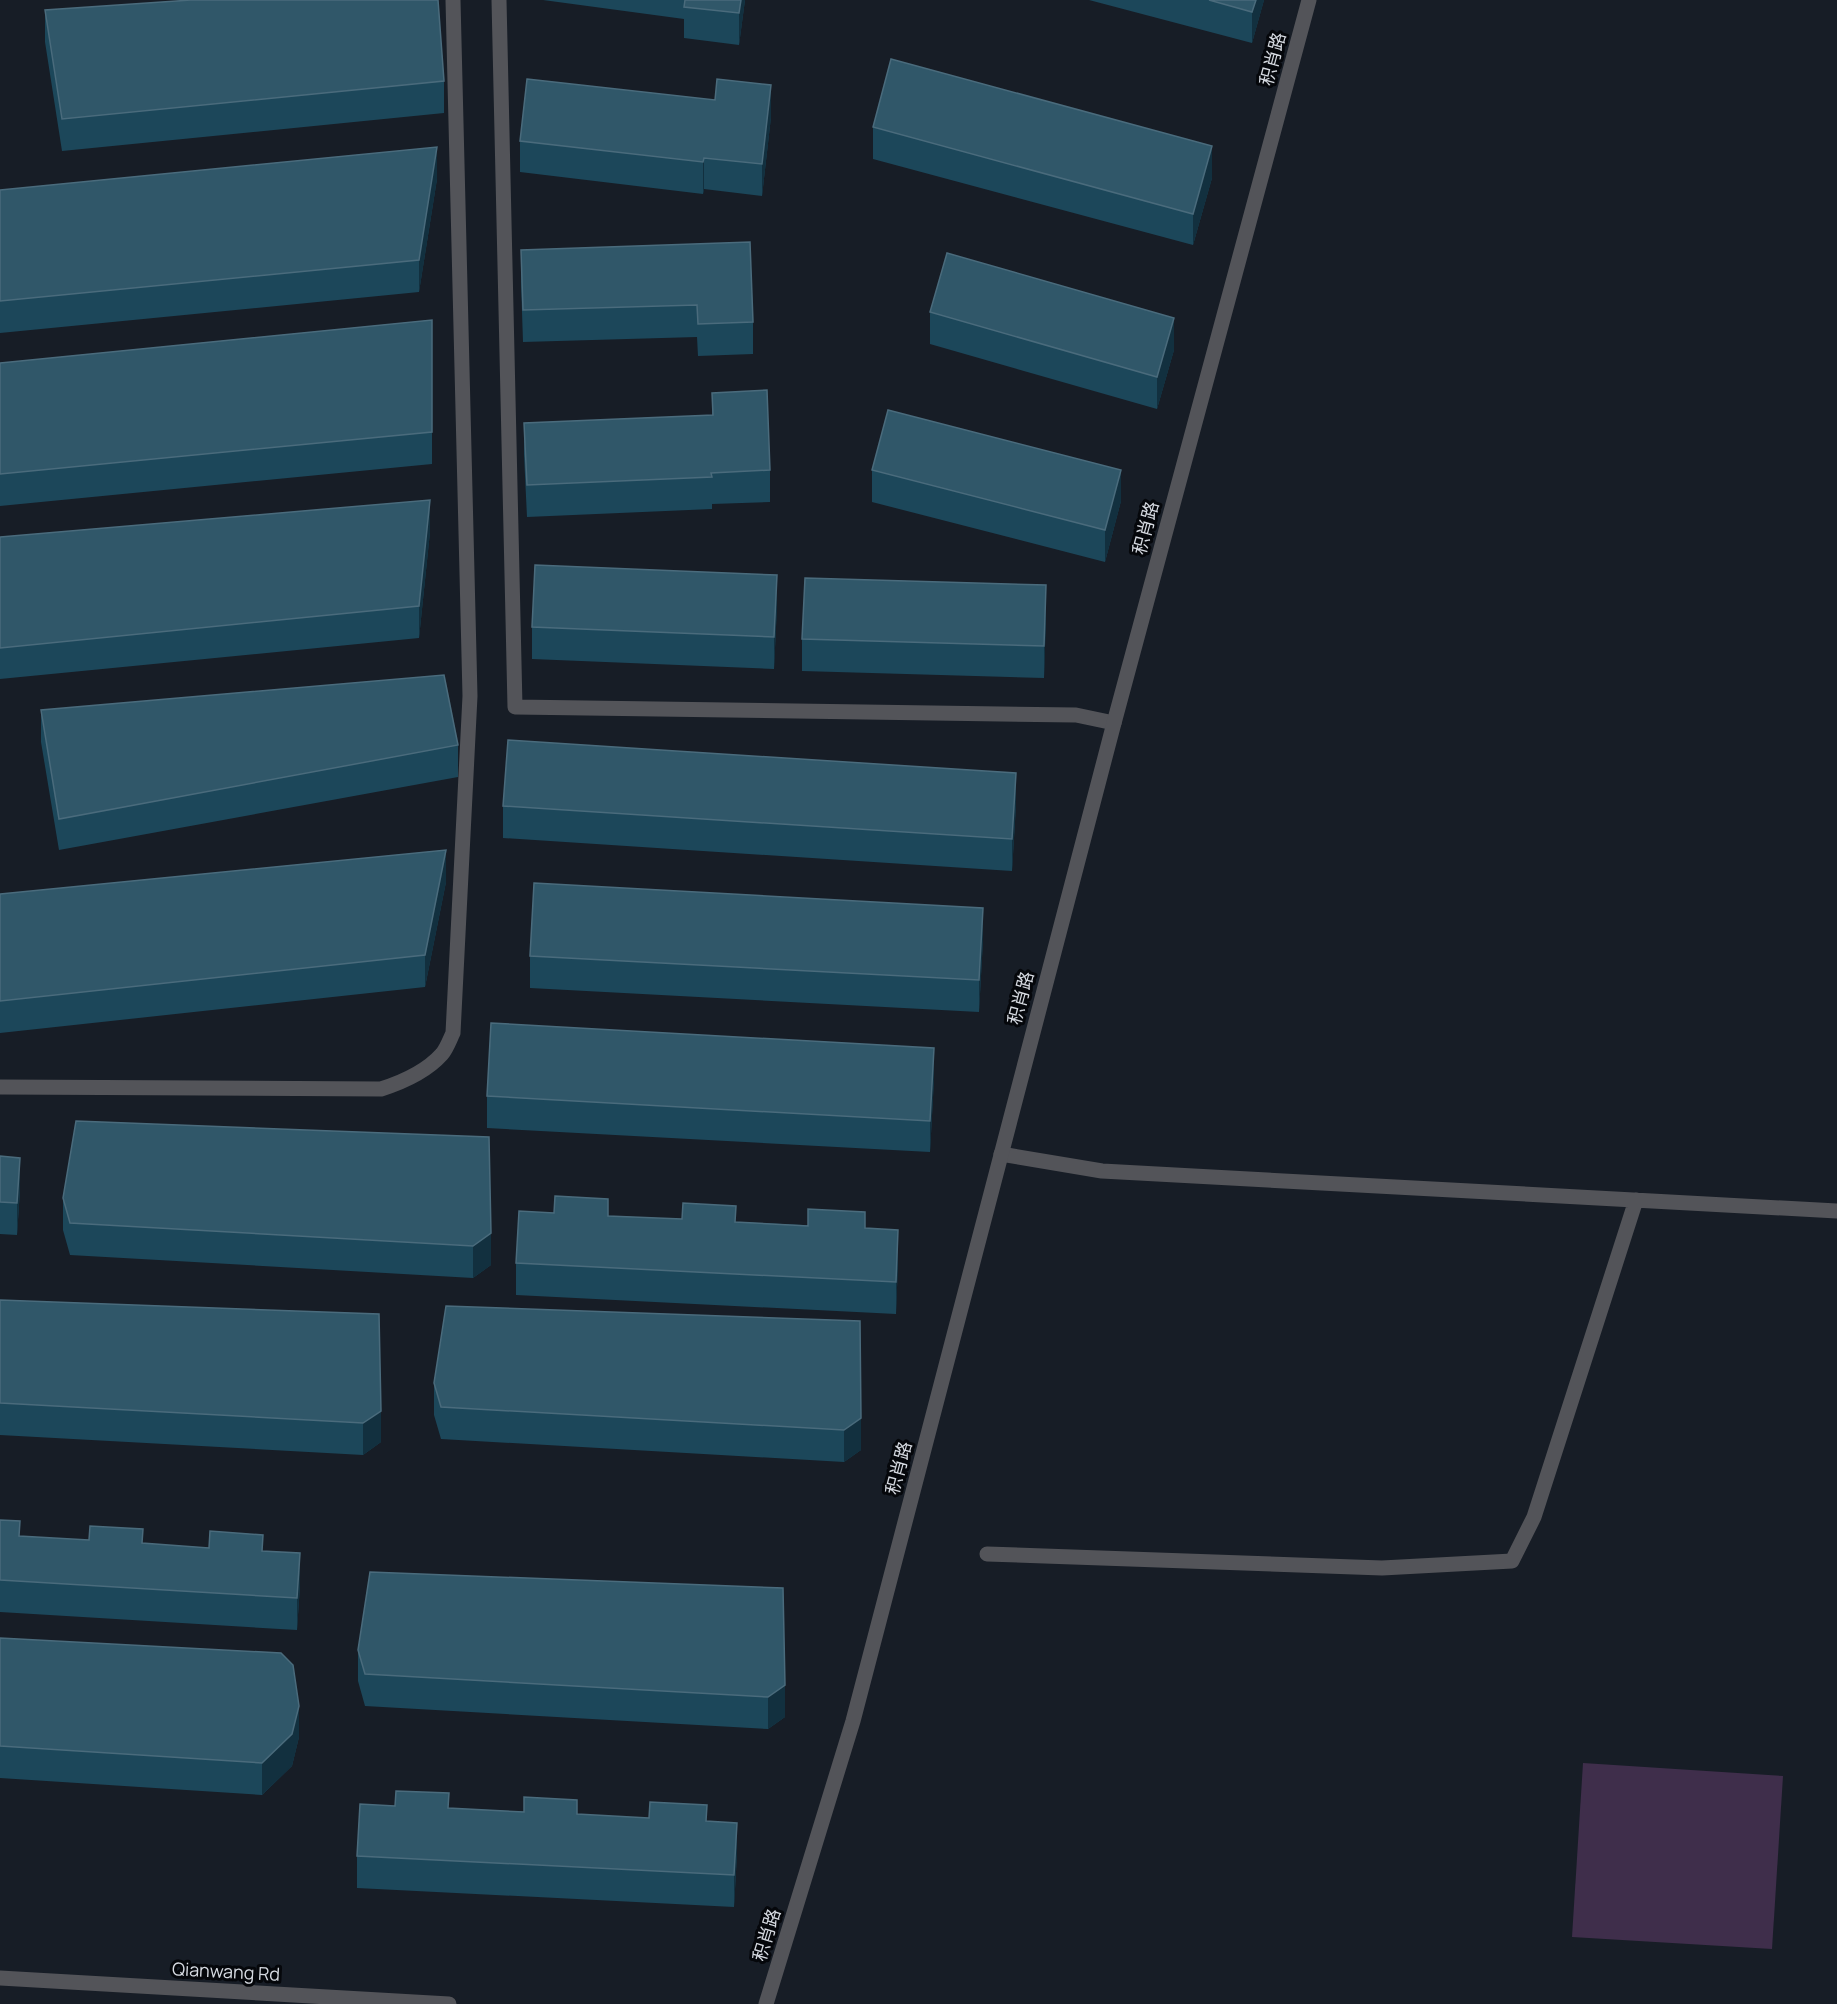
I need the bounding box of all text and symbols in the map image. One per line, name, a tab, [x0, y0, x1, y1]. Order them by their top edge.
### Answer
street label: 积肖路	[1253, 30, 1291, 88]
street label: 积肖路	[1126, 499, 1164, 557]
street label: 积肖路	[1001, 969, 1039, 1027]
street label: 积肖路	[879, 1439, 917, 1497]
street label: 积肖路	[747, 1905, 785, 1964]
street label: Qianwang Rd	[171, 1956, 281, 1986]

